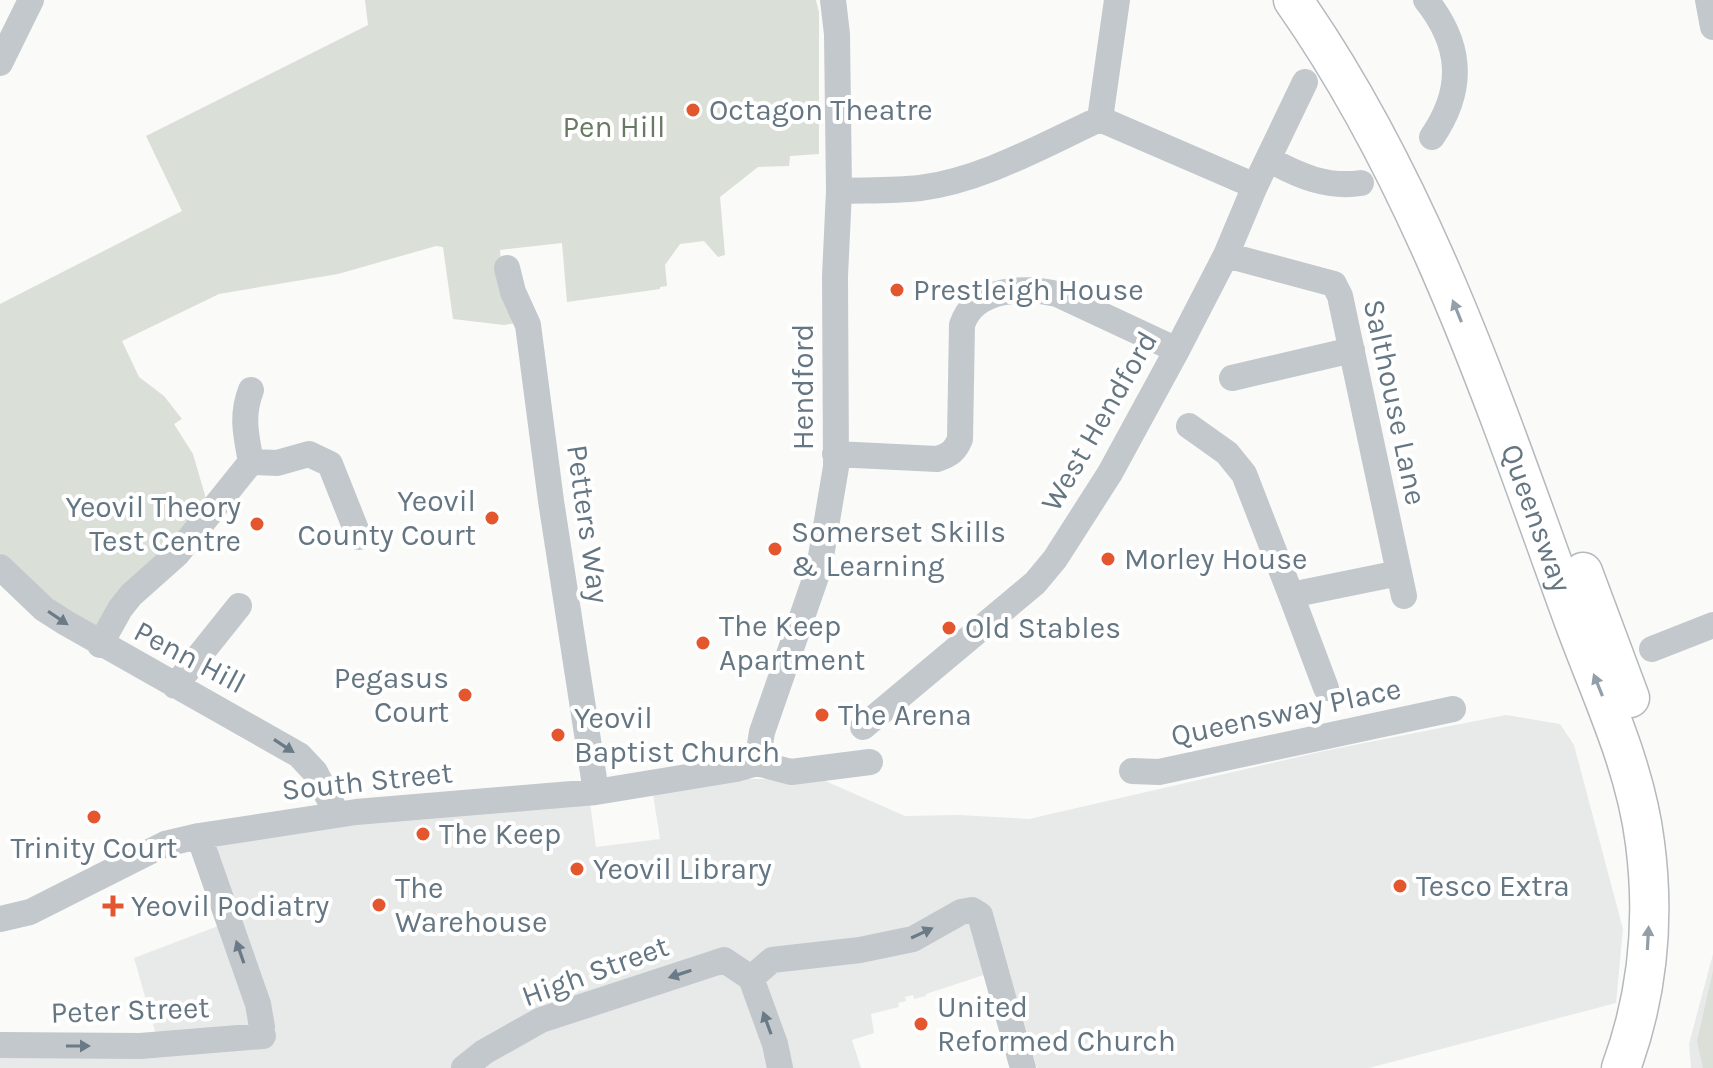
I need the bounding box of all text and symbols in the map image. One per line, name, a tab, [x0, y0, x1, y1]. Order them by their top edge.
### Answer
place label: Octagon Theatre	[709, 92, 933, 128]
marker: Octagon Theatre	[684, 101, 702, 119]
park label: Pen Hill	[562, 109, 666, 145]
place label: Prestleigh House	[913, 272, 1144, 308]
marker: Prestleigh House	[888, 281, 906, 299]
street label: Salthouse Lane	[1356, 296, 1434, 508]
one-way arrow	[1450, 299, 1463, 323]
street label: Hendford	[785, 324, 821, 450]
street label: West Hendford	[1033, 324, 1165, 518]
street label: Queensway	[1493, 439, 1580, 597]
street label: Petters Way	[559, 442, 617, 606]
place label: Yeovil County Court	[297, 483, 476, 553]
place label: Yeovil Theory Test Centre	[65, 489, 241, 559]
marker: Yeovil County Court	[483, 509, 501, 527]
place label: Somerset Skills & Learning	[791, 514, 1006, 584]
marker: Yeovil Theory Test Centre	[248, 515, 266, 533]
marker: Somerset Skills & Learning	[766, 540, 784, 558]
place label: Morley House	[1124, 541, 1307, 577]
marker: Morley House	[1099, 550, 1117, 568]
place label: The Keep Apartment	[719, 608, 865, 678]
one-way arrow	[48, 610, 69, 625]
place label: Old Stables	[965, 610, 1121, 646]
street label: Penn Hill	[128, 613, 252, 701]
marker: Old Stables	[940, 619, 958, 637]
marker: The Keep Apartment	[694, 634, 712, 652]
place label: Pegasus Court	[334, 660, 449, 730]
street label: Queensway Place	[1168, 670, 1404, 754]
one-way arrow	[1591, 673, 1604, 697]
marker: Pegasus Court	[456, 686, 474, 704]
place label: The Arena	[838, 697, 972, 733]
place label: Yeovil Baptist Church	[574, 700, 780, 770]
marker: The Arena	[813, 706, 831, 724]
marker: Yeovil Baptist Church	[549, 726, 567, 744]
one-way arrow	[274, 739, 295, 754]
street label: South Street	[280, 754, 454, 808]
marker: Trinity Court	[85, 808, 103, 826]
place label: The Keep	[439, 816, 561, 852]
marker: The Keep	[414, 825, 432, 843]
place label: Trinity Court	[10, 830, 178, 866]
place label: Yeovil Library	[593, 851, 772, 887]
marker: Yeovil Library	[568, 860, 586, 878]
place label: Tesco Extra	[1416, 868, 1570, 904]
place label: The Warehouse	[395, 870, 547, 940]
marker: Tesco Extra	[1391, 877, 1409, 895]
place label: Yeovil Podiatry	[131, 888, 329, 924]
marker: Yeovil Podiatry	[102, 895, 124, 917]
marker: The Warehouse	[370, 896, 388, 914]
one-way arrow	[1642, 925, 1655, 950]
one-way arrow	[911, 927, 934, 940]
street label: High Street	[517, 928, 673, 1014]
one-way arrow	[234, 940, 246, 964]
one-way arrow	[668, 968, 692, 981]
street label: Peter Street	[50, 989, 210, 1031]
place label: United Reformed Church	[937, 989, 1176, 1059]
one-way arrow	[760, 1010, 773, 1034]
marker: United Reformed Church	[912, 1015, 930, 1033]
one-way arrow	[66, 1040, 91, 1052]

